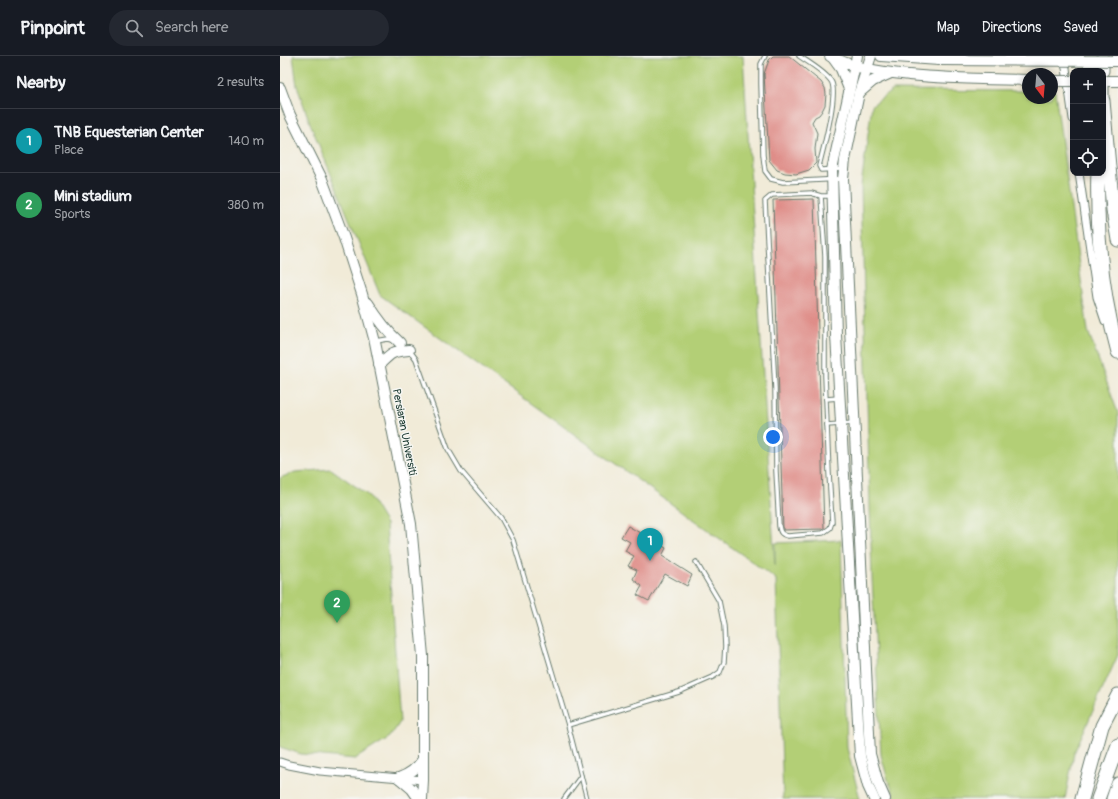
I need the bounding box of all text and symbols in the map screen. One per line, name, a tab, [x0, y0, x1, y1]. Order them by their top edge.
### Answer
search box	[109, 10, 389, 46]
text: Pinpoint	[20, 16, 85, 40]
icon: search	[123, 17, 145, 39]
text: Search here	[155, 18, 228, 37]
text: Map	[937, 19, 960, 36]
text: Directions	[982, 19, 1041, 36]
text: Saved	[1063, 19, 1098, 36]
north arrow	[1022, 68, 1058, 104]
map controls	[1070, 68, 1106, 176]
button: +	[1070, 68, 1106, 104]
text: Nearby	[16, 72, 65, 93]
text: 2 results	[217, 74, 264, 90]
button: −	[1070, 104, 1106, 140]
text: TNB Equesterian Center	[54, 123, 204, 142]
text: 1	[26, 133, 32, 149]
text: 140 m	[228, 133, 264, 149]
button: locate	[1070, 140, 1106, 176]
text: Place	[54, 142, 83, 158]
text: Mini stadium	[54, 187, 132, 206]
text: 2	[25, 197, 33, 213]
text: 380 m	[227, 197, 264, 213]
text: Sports	[54, 206, 90, 222]
street label: Persiaran Universiti	[390, 388, 419, 477]
your location	[763, 427, 783, 447]
pin: 1	[637, 528, 663, 561]
pin: 2	[324, 590, 350, 623]

